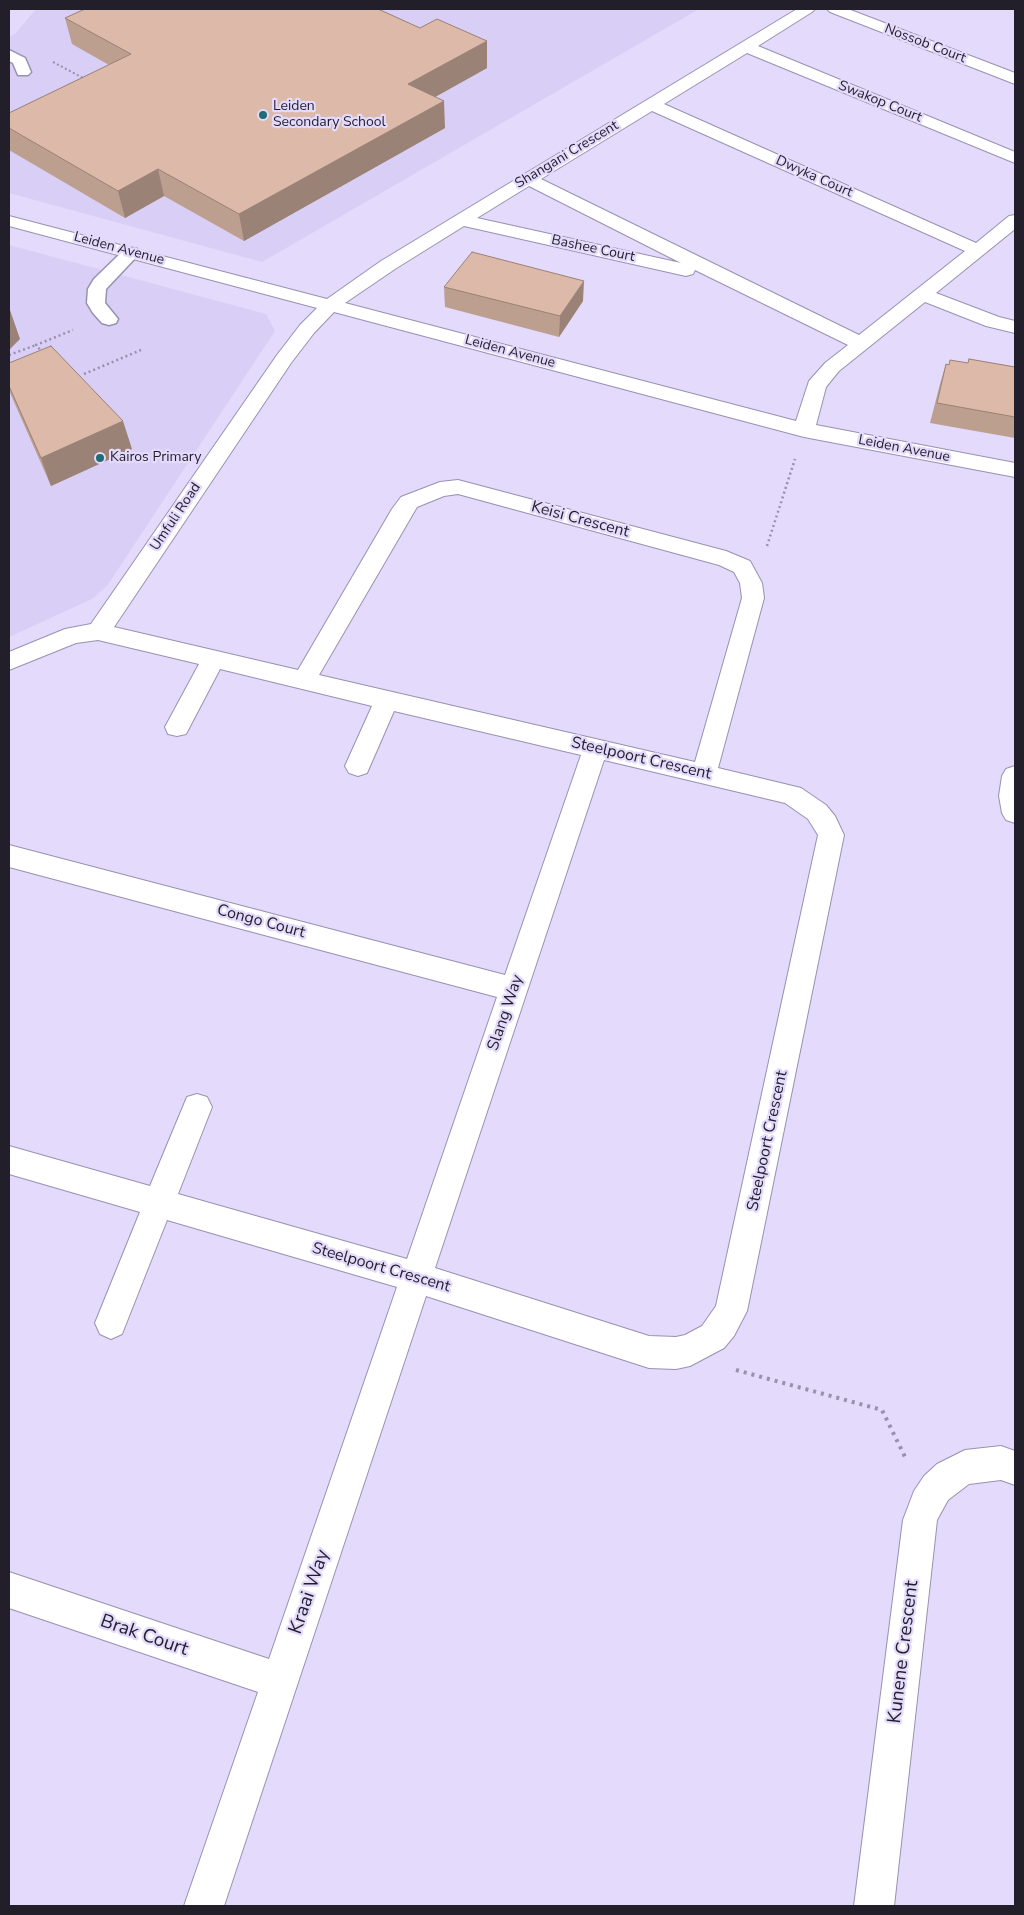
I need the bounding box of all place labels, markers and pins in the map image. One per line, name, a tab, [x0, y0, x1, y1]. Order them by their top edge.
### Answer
place label: Leiden Secondary School	[273, 99, 386, 132]
marker: Leiden Secondary School	[257, 109, 269, 121]
place label: Kairos Primary	[110, 450, 201, 466]
marker: Kairos Primary	[94, 452, 106, 464]

